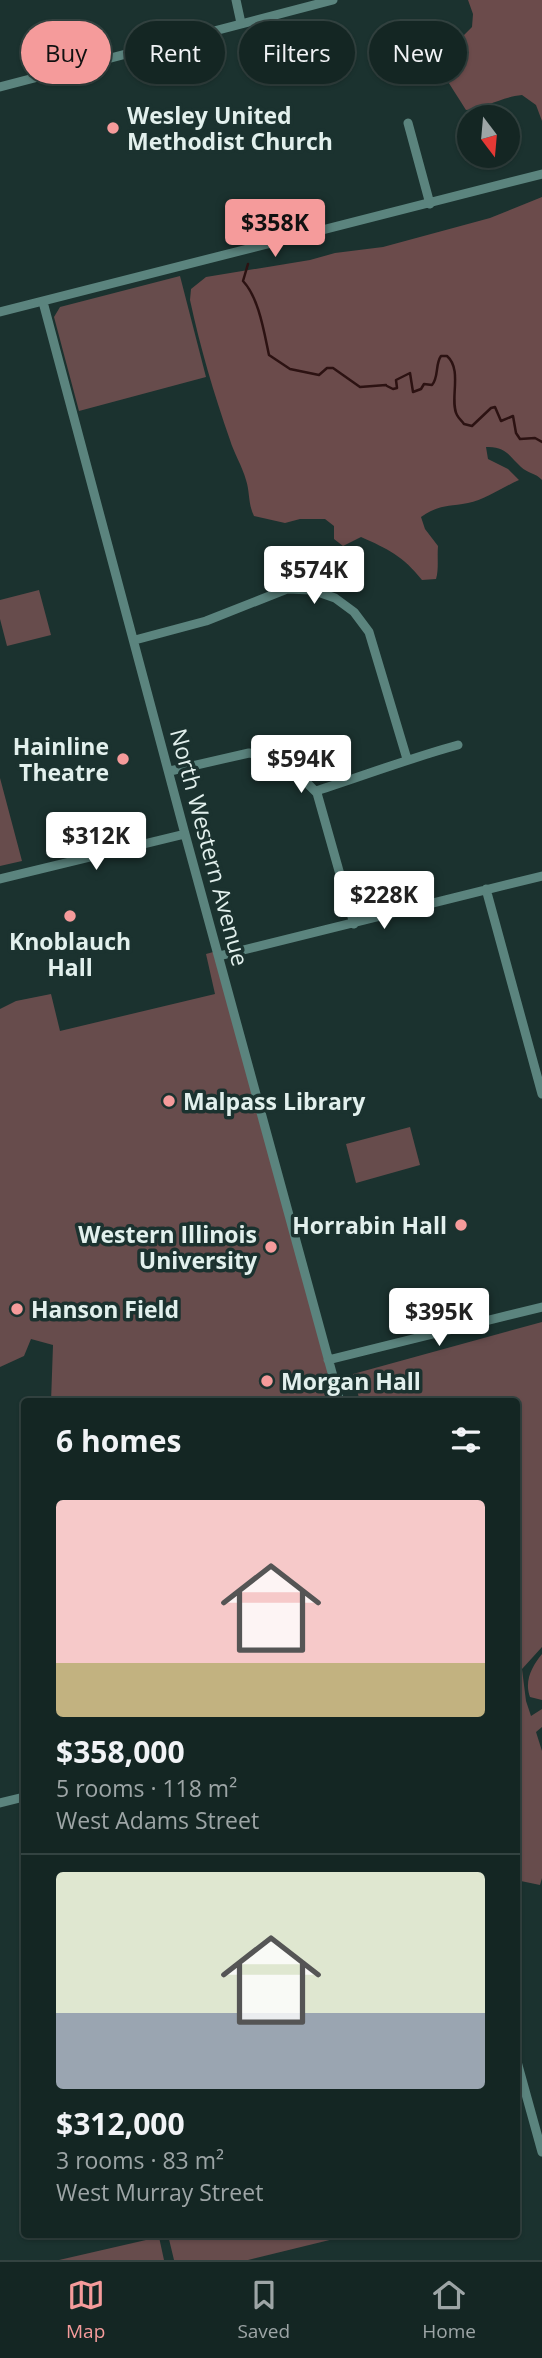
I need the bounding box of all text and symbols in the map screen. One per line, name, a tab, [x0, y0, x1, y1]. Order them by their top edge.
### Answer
chip: Buy	[21, 21, 111, 84]
chip: Rent	[125, 21, 225, 84]
chip: Filters	[239, 21, 355, 84]
chip: New	[369, 21, 467, 84]
place label: Wesley United Methodist Church	[127, 99, 333, 157]
north arrow	[457, 105, 520, 168]
map controls	[457, 105, 520, 168]
marker: Wesley United Methodist Church	[105, 120, 121, 136]
pin: $358K	[226, 200, 324, 259]
text: $358K	[241, 206, 309, 238]
pin: $574K	[265, 546, 363, 606]
text: $574K	[280, 553, 348, 585]
street label: North Western Avenue	[163, 725, 257, 969]
place label: Hainline Theatre	[13, 730, 109, 788]
pin: $594K	[252, 736, 350, 795]
text: $594K	[267, 742, 335, 774]
marker: Hainline Theatre	[115, 751, 131, 767]
pin: $312K	[47, 812, 145, 872]
text: $312K	[62, 819, 130, 851]
pin: $228K	[335, 872, 433, 931]
text: $228K	[350, 878, 418, 910]
marker: Knoblauch Hall	[62, 908, 78, 924]
place label: Knoblauch Hall	[9, 925, 131, 983]
place label: Malpass Library	[183, 1085, 366, 1117]
marker: Malpass Library	[161, 1093, 177, 1109]
place label: Horrabin Hall	[292, 1209, 447, 1241]
marker: Horrabin Hall	[453, 1217, 469, 1233]
place label: Western Illinois University	[78, 1218, 258, 1276]
marker: Western Illinois University	[263, 1239, 279, 1255]
pin: $395K	[390, 1288, 488, 1348]
place label: Hanson Field	[31, 1293, 179, 1325]
text: $395K	[405, 1295, 473, 1327]
marker: Hanson Field	[9, 1301, 25, 1317]
place label: Morgan Hall	[281, 1365, 421, 1397]
marker: Morgan Hall	[259, 1373, 275, 1389]
text: 6 homes	[56, 1420, 181, 1461]
icon: filters	[447, 1421, 485, 1459]
icon: home	[208, 1545, 334, 1671]
text: $358,000	[56, 1731, 185, 1772]
text: 5 rooms · 118 m²	[56, 1772, 237, 1804]
text: West Adams Street	[56, 1804, 259, 1836]
icon: home	[208, 1917, 334, 2043]
text: $312,000	[56, 2103, 185, 2144]
text: 3 rooms · 83 m²	[56, 2144, 224, 2176]
text: West Murray Street	[56, 2176, 263, 2208]
tab: Map	[66, 2276, 105, 2344]
tab: Saved	[237, 2276, 290, 2344]
tab: Home	[422, 2276, 476, 2344]

